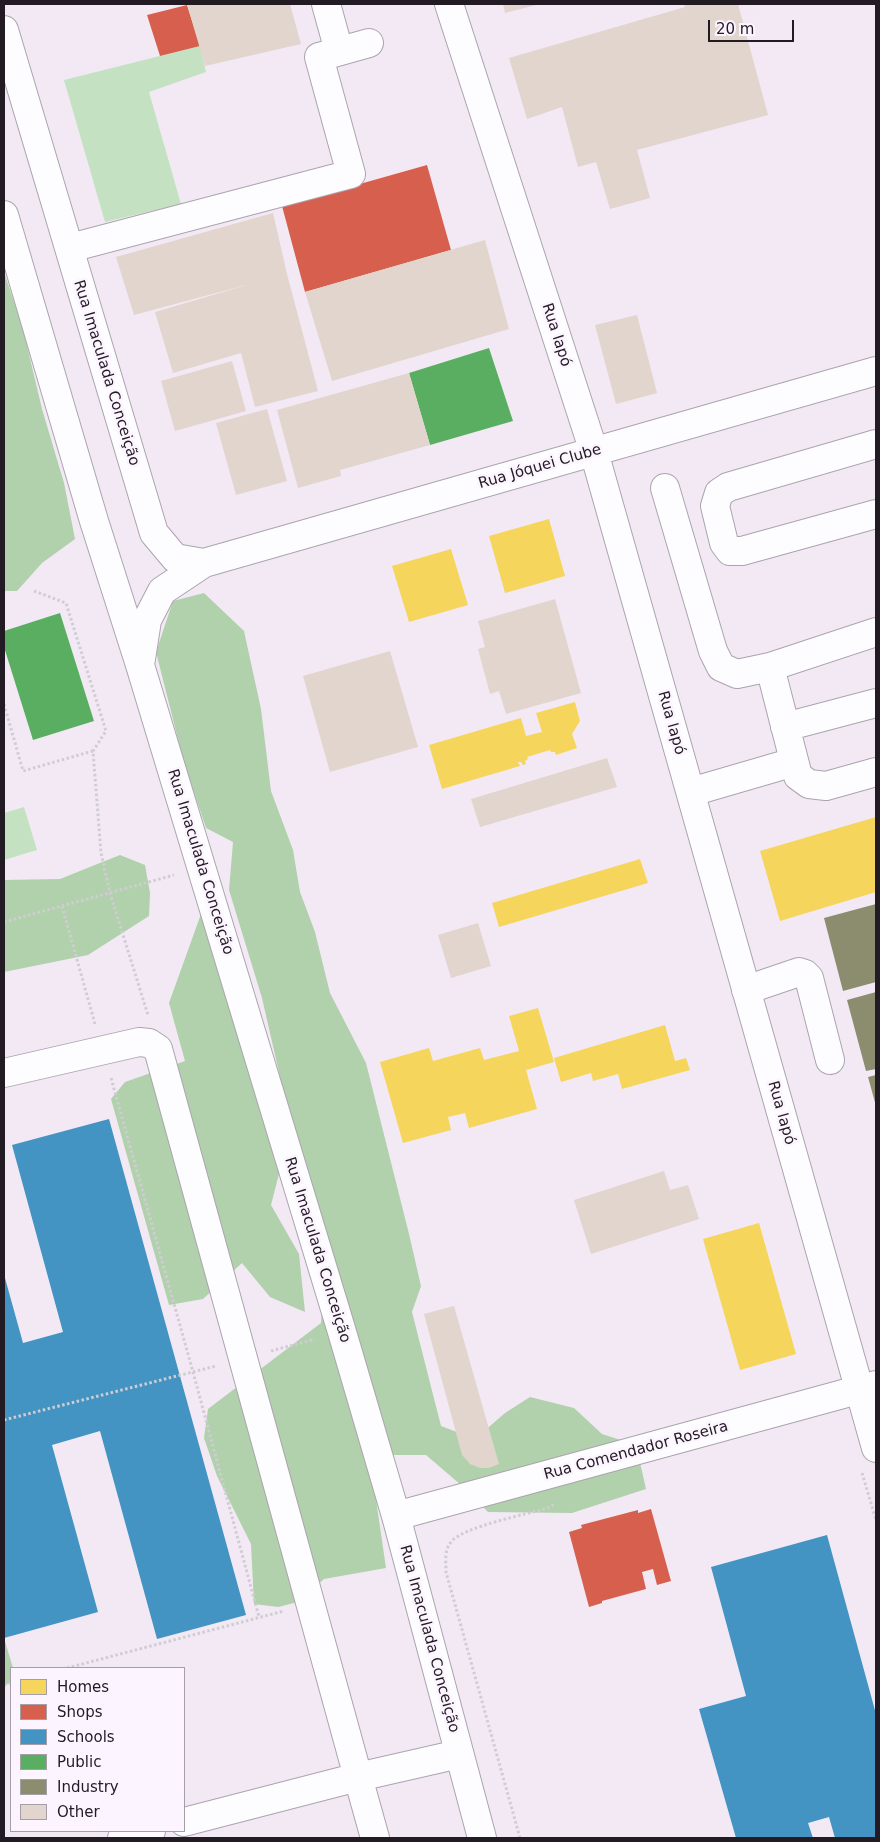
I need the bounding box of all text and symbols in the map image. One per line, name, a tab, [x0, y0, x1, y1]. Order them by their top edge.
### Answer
scale bar	[710, 10, 796, 42]
text: 20 m	[716, 20, 754, 38]
street label: Rua Imaculada Conceição	[69, 278, 143, 468]
street label: Rua Iapó	[537, 301, 575, 369]
street label: Rua Jóquei Clube	[477, 441, 603, 493]
street label: Rua Iapó	[653, 689, 689, 757]
street label: Rua Imaculada Conceição	[163, 767, 237, 957]
street label: Rua Iapó	[763, 1079, 799, 1147]
street label: Rua Imaculada Conceição	[280, 1155, 354, 1345]
street label: Rua Comendador Roseira	[542, 1418, 730, 1484]
street label: Rua Imaculada Conceição	[395, 1543, 463, 1735]
legend	[10, 1667, 185, 1832]
text: Homes	[57, 1678, 109, 1696]
text: Shops	[57, 1703, 103, 1721]
text: Schools	[57, 1728, 115, 1746]
text: Public	[57, 1753, 101, 1771]
text: Industry	[57, 1778, 119, 1796]
text: Other	[57, 1803, 100, 1821]

